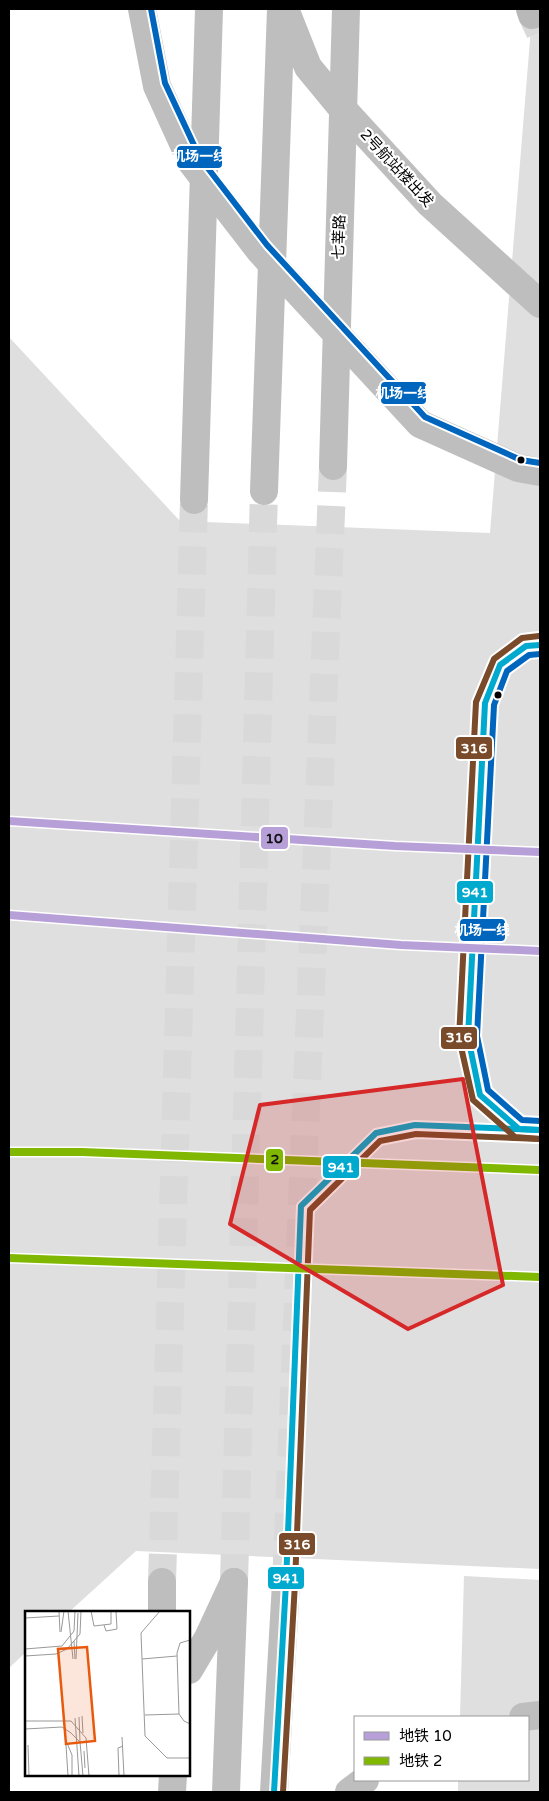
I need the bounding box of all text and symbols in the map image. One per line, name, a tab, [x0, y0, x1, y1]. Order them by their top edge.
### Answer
street label: 2号航站楼出发	[357, 126, 437, 210]
line badge: 机场一线	[176, 145, 223, 169]
text: 机场一线	[171, 148, 227, 165]
street label: 七莘路	[329, 214, 349, 260]
line badge: 机场一线	[380, 381, 427, 405]
text: 机场一线	[375, 385, 431, 402]
unlabelled marker	[516, 455, 526, 465]
unlabelled marker	[493, 690, 503, 700]
line badge: 316	[455, 736, 493, 760]
text: 316	[461, 740, 487, 757]
line badge: 10	[260, 826, 289, 850]
text: 10	[265, 830, 283, 847]
line badge: 941	[456, 880, 494, 904]
text: 941	[462, 884, 488, 901]
line badge: 机场一线	[459, 918, 506, 942]
text: 机场一线	[454, 922, 510, 939]
line badge: 316	[440, 1026, 478, 1050]
text: 316	[446, 1029, 472, 1046]
line badge: 2	[265, 1148, 284, 1172]
text: 2	[271, 1151, 280, 1168]
line badge: 941	[322, 1155, 360, 1179]
text: 941	[328, 1159, 354, 1176]
line badge: 316	[278, 1532, 316, 1556]
text: 316	[284, 1536, 310, 1553]
line badge: 941	[267, 1566, 305, 1590]
text: 941	[273, 1570, 299, 1587]
inset map	[25, 1611, 190, 1776]
legend	[354, 1716, 529, 1781]
text: 地铁 10	[399, 1727, 452, 1745]
text: 地铁 2	[399, 1752, 442, 1770]

